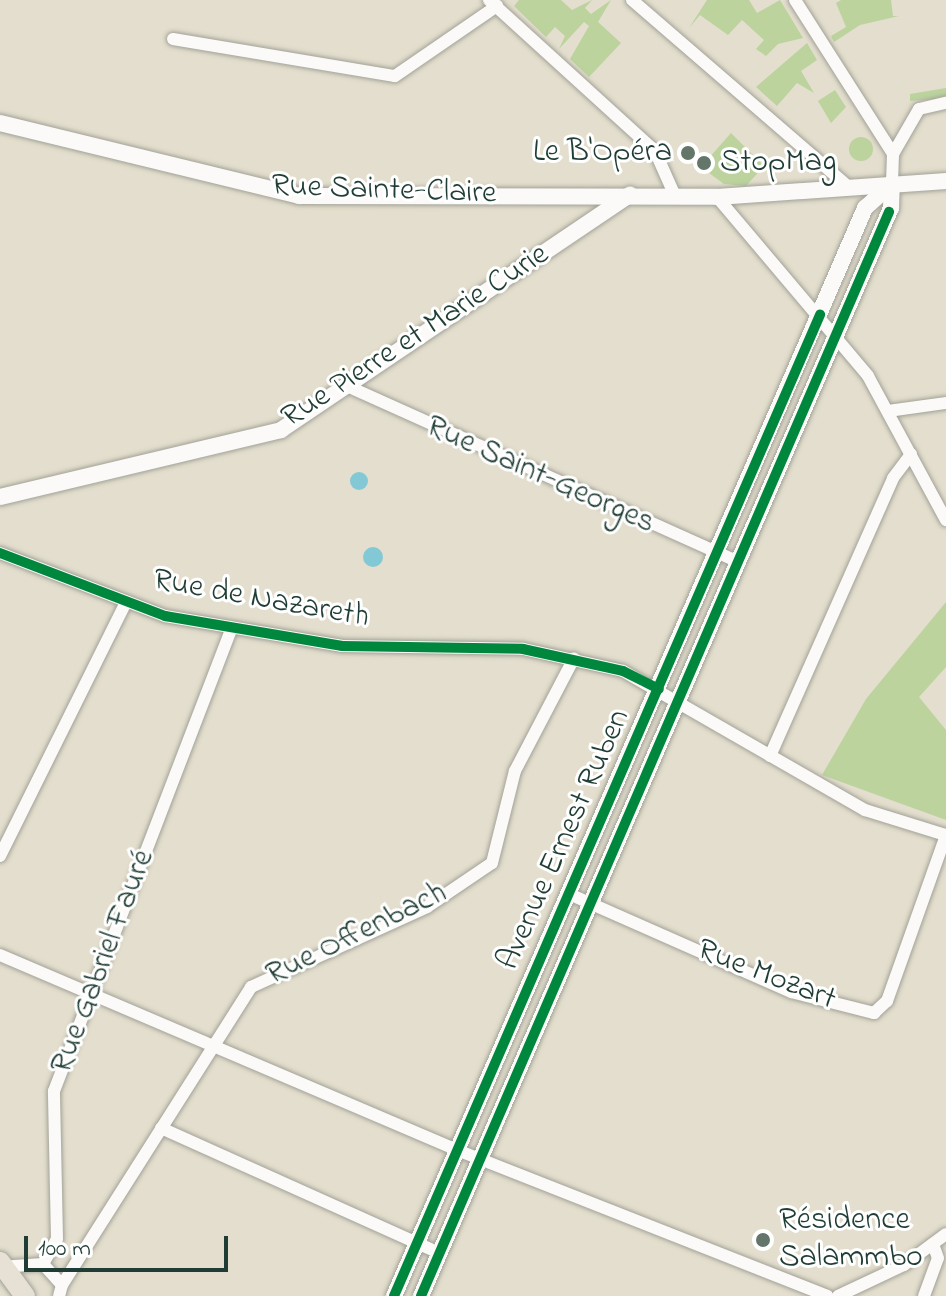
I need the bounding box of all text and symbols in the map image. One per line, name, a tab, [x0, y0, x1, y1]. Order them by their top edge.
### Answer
place label: Le B'Opéra	[533, 134, 672, 172]
marker: Le B'Opéra	[679, 144, 697, 162]
place label: StopMag	[720, 144, 836, 182]
marker: StopMag	[695, 154, 713, 172]
street label: Rue Sainte-Claire	[271, 168, 497, 214]
street label: Rue Pierre et Marie Curie	[275, 236, 557, 438]
street label: Rue Saint-Georges	[420, 408, 660, 544]
street label: Rue de Nazareth	[150, 562, 372, 638]
street label: Avenue Ernest Ruben	[490, 704, 640, 976]
street label: Rue Gabriel Fauré	[44, 845, 164, 1079]
street label: Rue Offenbach	[261, 875, 453, 995]
street label: Rue Mozart	[691, 932, 841, 1020]
place label: Résidence Salammbo	[779, 1203, 923, 1278]
scale bar	[28, 1220, 232, 1270]
marker: Résidence Salammbo	[754, 1231, 772, 1249]
text: 100 m	[38, 1232, 91, 1267]

